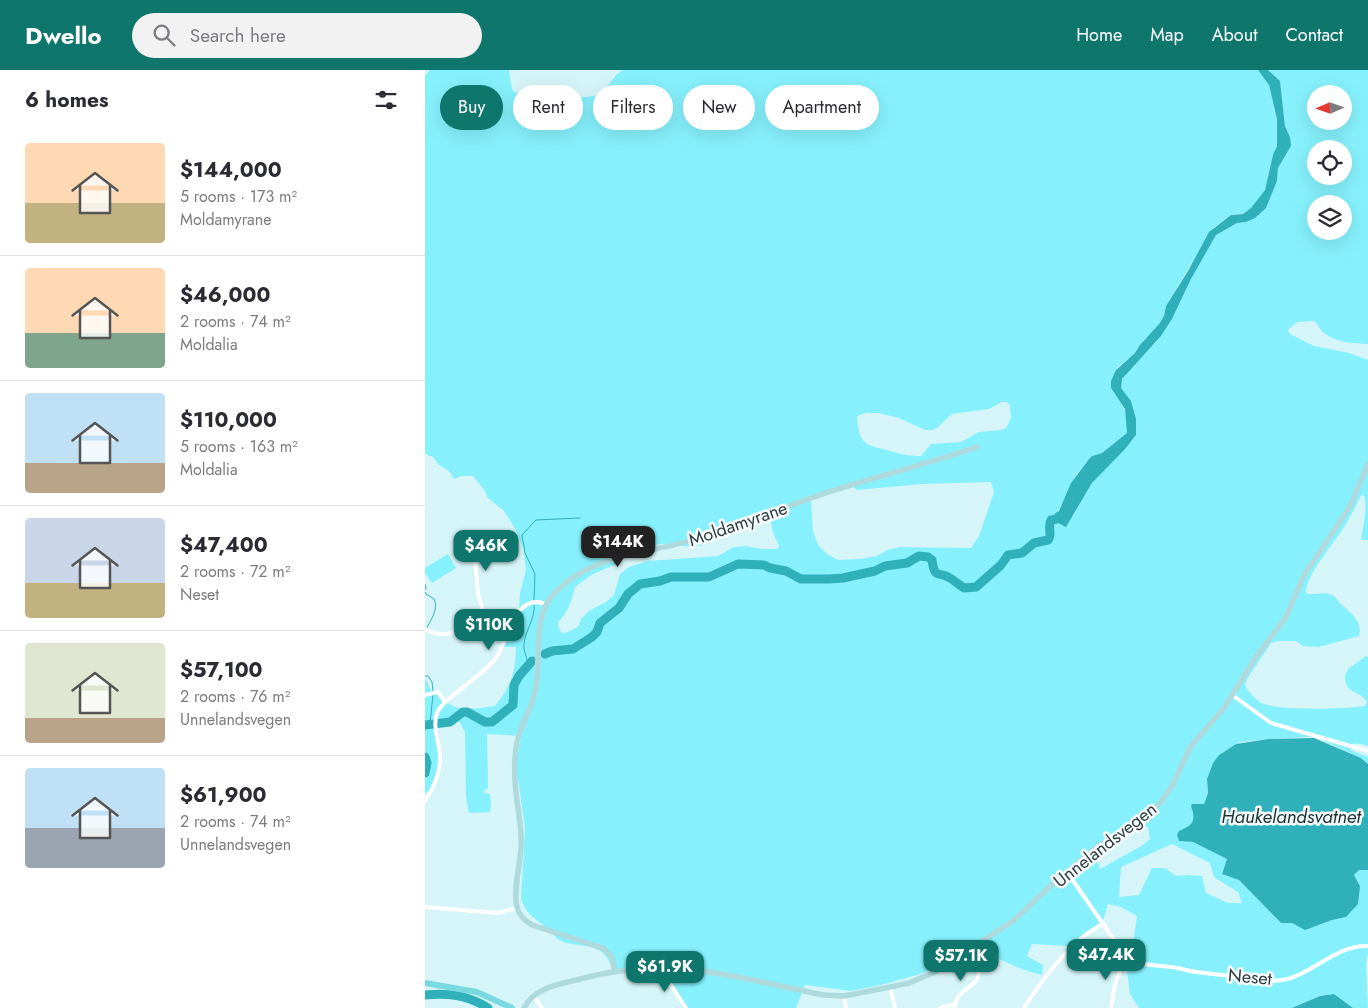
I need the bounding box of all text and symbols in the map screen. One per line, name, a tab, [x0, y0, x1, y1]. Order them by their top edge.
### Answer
search box	[132, 13, 482, 58]
text: Dwello	[25, 18, 102, 53]
icon: search	[150, 21, 178, 49]
text: Search here	[190, 22, 286, 49]
text: Home	[1076, 22, 1122, 48]
text: Map	[1150, 22, 1184, 48]
text: About	[1212, 22, 1257, 48]
text: Contact	[1285, 22, 1343, 48]
text: 6 homes	[25, 85, 109, 115]
chip: Buy	[440, 85, 503, 130]
chip: Rent	[513, 85, 583, 130]
chip: Filters	[593, 85, 673, 130]
chip: New	[683, 85, 755, 130]
chip: Apartment	[765, 85, 879, 130]
north arrow	[1307, 85, 1353, 130]
map controls	[1307, 85, 1352, 240]
icon: filters	[372, 86, 400, 114]
button: locate	[1307, 140, 1352, 185]
text: $144,000	[180, 155, 282, 185]
icon: home	[65, 163, 125, 223]
text: 5 rooms · 173 m²	[180, 185, 297, 208]
button: layers	[1307, 195, 1352, 240]
text: Moldamyrane	[180, 208, 271, 231]
text: $46,000	[180, 280, 270, 310]
icon: home	[65, 288, 125, 348]
text: 2 rooms · 74 m²	[180, 310, 291, 333]
text: Moldalia	[180, 333, 238, 356]
text: $110,000	[180, 405, 277, 435]
icon: home	[65, 413, 125, 473]
text: 5 rooms · 163 m²	[180, 435, 298, 458]
text: Moldalia	[180, 458, 238, 481]
street label: Moldamyrane	[685, 495, 791, 553]
pin: $144K	[583, 526, 653, 568]
text: $47,400	[180, 530, 268, 560]
pin: $46K	[456, 530, 516, 572]
text: $144K	[592, 530, 644, 553]
text: $46K	[464, 534, 508, 557]
icon: home	[65, 538, 125, 598]
text: 2 rooms · 72 m²	[180, 560, 290, 583]
text: Neset	[180, 583, 219, 606]
pin: $110K	[454, 608, 524, 651]
text: $110K	[465, 613, 513, 636]
text: $57,100	[180, 655, 262, 685]
icon: home	[65, 663, 125, 723]
text: 2 rooms · 76 m²	[180, 685, 290, 708]
text: Unnelandsvegen	[180, 708, 291, 731]
text: $61,900	[180, 780, 266, 810]
icon: home	[65, 788, 125, 848]
street label: Unnelandsvegen	[1048, 796, 1162, 894]
water label: Haukelandsvatnet	[1221, 803, 1362, 830]
text: 2 rooms · 74 m²	[180, 810, 291, 833]
text: Unnelandsvegen	[180, 833, 291, 856]
pin: $47.4K	[1065, 938, 1147, 981]
pin: $57.1K	[920, 940, 1002, 982]
text: $47.4K	[1078, 943, 1134, 966]
text: $57.1K	[935, 944, 987, 967]
pin: $61.9K	[624, 950, 706, 993]
text: $61.9K	[637, 955, 693, 978]
street label: Neset	[1227, 962, 1274, 992]

